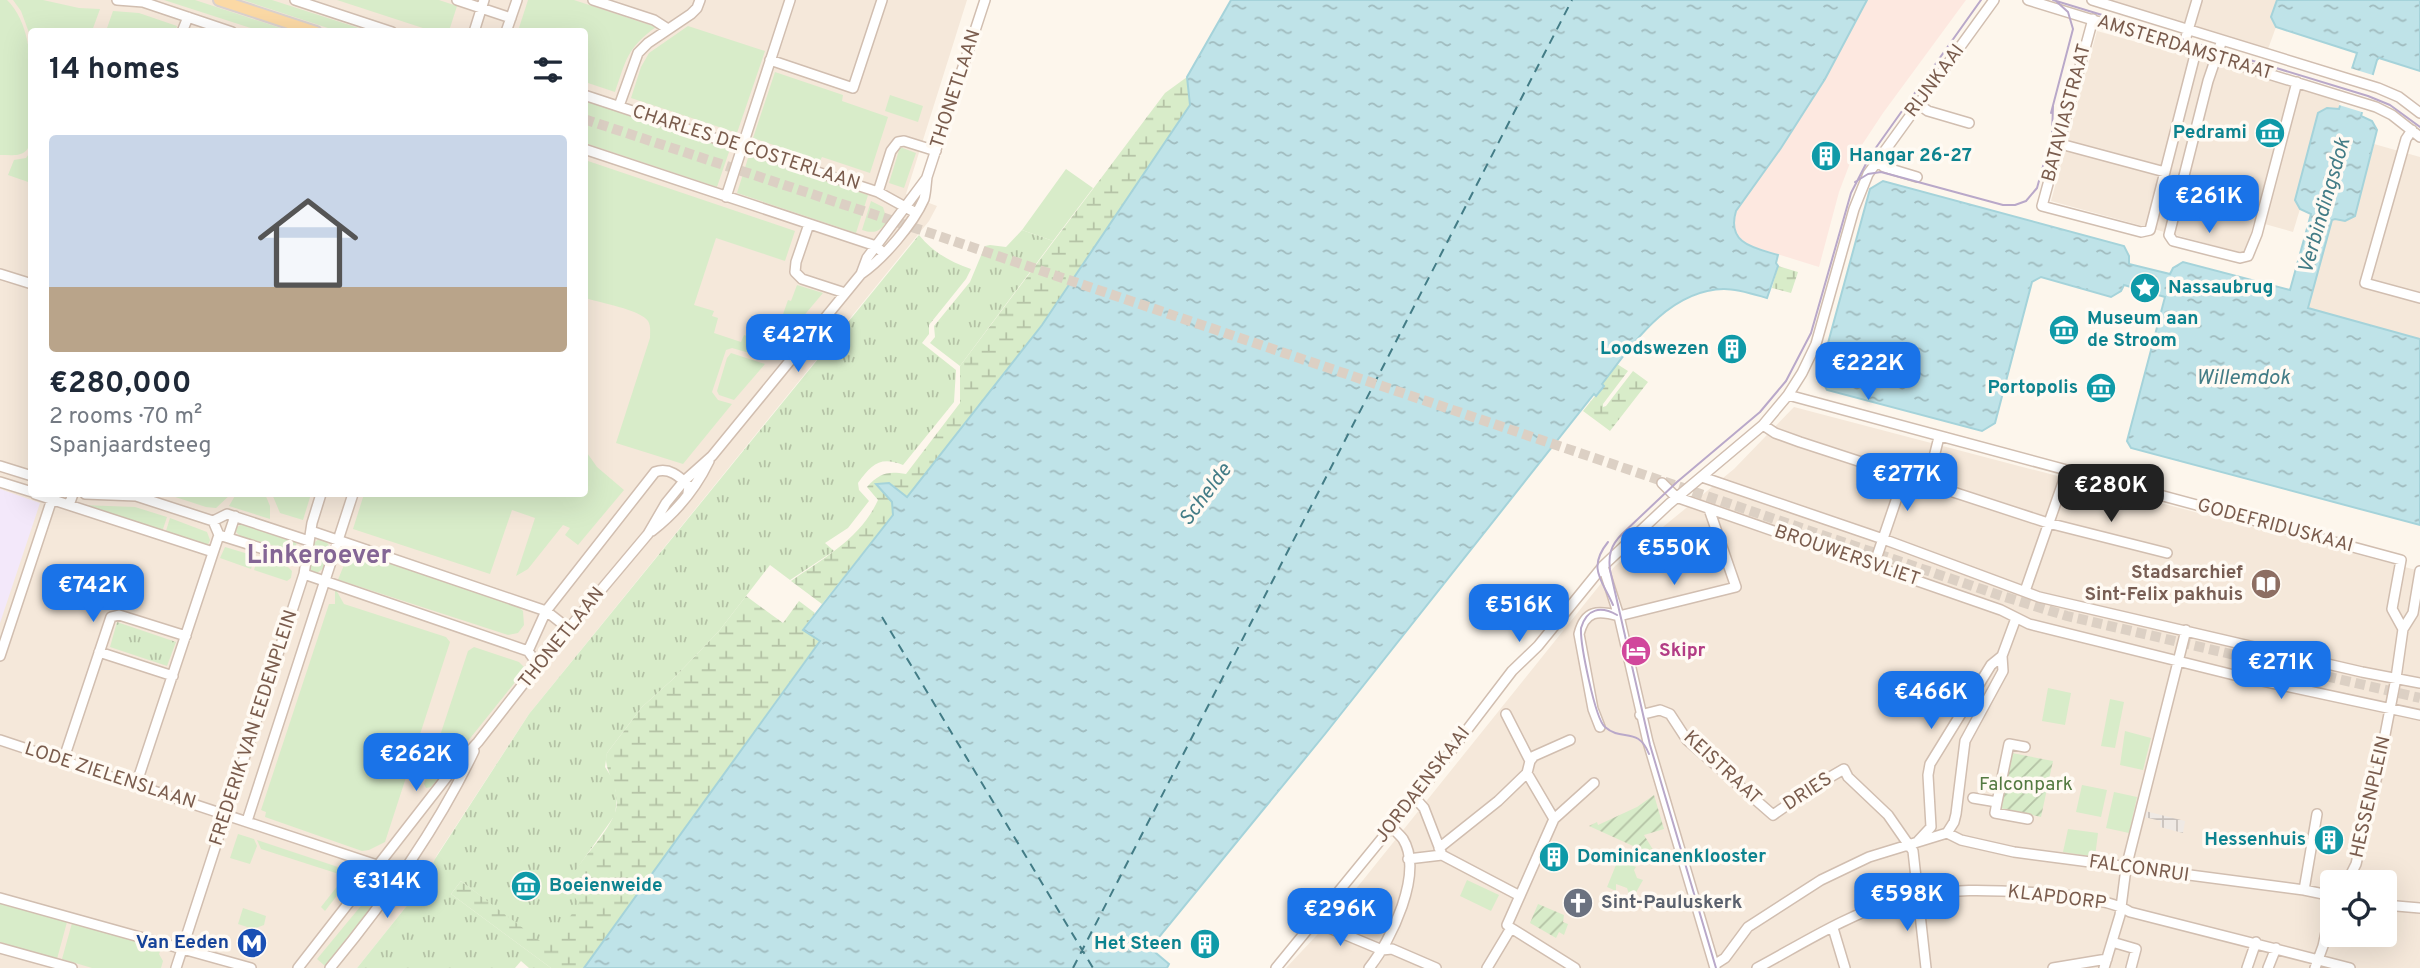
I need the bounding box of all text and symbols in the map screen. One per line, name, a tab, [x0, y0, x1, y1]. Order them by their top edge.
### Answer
street label: AMSTERDAMSTRAAT	[2094, 10, 2276, 86]
street label: THONETLAAN	[925, 26, 987, 152]
street label: RIJNKAAI	[1900, 40, 1970, 122]
street label: BATAVIASTRAAT	[2037, 42, 2097, 184]
icon: filters	[529, 51, 567, 89]
text: 14 homes	[49, 52, 180, 89]
street label: CHARLES DE COSTERLAAN	[629, 100, 863, 196]
museum icon: Pedrami	[2253, 116, 2287, 150]
place label: Pedrami	[2173, 121, 2247, 145]
water label: Verbindingsdok	[2293, 134, 2357, 277]
building icon: Hangar 26-27	[1809, 139, 1843, 173]
place label: Hangar 26-27	[1849, 144, 1972, 168]
pin: €261K	[2160, 176, 2258, 235]
icon: home	[245, 180, 371, 306]
text: €261K	[2175, 183, 2243, 212]
place icon: Nassaubrug	[2128, 271, 2162, 305]
place label: Nassaubrug	[2168, 276, 2273, 300]
place label: Museum aan de Stroom	[2087, 307, 2199, 353]
museum icon: Museum aan de Stroom	[2047, 313, 2081, 347]
pin: €427K	[749, 314, 847, 374]
text: €427K	[762, 322, 834, 351]
building icon: Loodswezen	[1715, 332, 1749, 366]
place label: Loodswezen	[1600, 337, 1709, 361]
pin: €222K	[1819, 342, 1917, 402]
text: €222K	[1831, 350, 1905, 379]
water label: Willemdok	[2196, 365, 2290, 392]
text: €280,000	[49, 366, 191, 403]
museum icon: Portopolis	[2084, 371, 2118, 405]
place label: Portopolis	[1987, 376, 2078, 400]
text: 2 rooms · 70 m²	[49, 403, 202, 432]
text: Spanjaardsteeg	[49, 432, 211, 461]
pin: €277K	[1858, 454, 1956, 513]
water label: Schelde	[1174, 457, 1239, 532]
text: €277K	[1872, 461, 1942, 490]
pin: €280K	[2062, 464, 2160, 524]
text: €280K	[2074, 472, 2148, 501]
street label: GODEFRIDUSKAAI	[2194, 494, 2356, 558]
street label: BROUWERSVLIET	[1771, 520, 1923, 592]
pin: €550K	[1625, 528, 1723, 587]
text: €550K	[1637, 535, 1711, 564]
district label: Linkeroever	[247, 540, 391, 573]
place label: Stadsarchief Sint-Felix pakhuis	[2084, 561, 2243, 607]
pin: €742K	[44, 564, 142, 624]
library icon: Stadsarchief Sint-Felix pakhuis	[2249, 567, 2283, 601]
text: €742K	[58, 572, 128, 601]
street label: THONETLAAN	[514, 582, 610, 694]
pin: €516K	[1470, 584, 1568, 644]
text: €516K	[1485, 592, 1553, 621]
street label: FREDERIK VAN EEDENPLEIN	[204, 607, 304, 849]
hotel icon: Skipr	[1619, 634, 1653, 668]
place label: Skipr	[1659, 639, 1705, 663]
pin: €271K	[2232, 642, 2330, 701]
text: €271K	[2248, 649, 2314, 678]
pin: €466K	[1882, 672, 1980, 731]
text: €466K	[1894, 679, 1968, 708]
street label: JORDAENSKAAI	[1370, 722, 1476, 848]
street label: KEISTRAAT	[1678, 726, 1766, 810]
pin: €262K	[367, 734, 465, 793]
street label: HESSENPLEIN	[2345, 734, 2397, 860]
street label: LODE ZIELENSLAAN	[21, 737, 199, 815]
text: €262K	[379, 741, 453, 770]
street label: DRIES	[1779, 767, 1837, 817]
park label: Falconpark	[1979, 773, 2073, 797]
building icon: Hessenhuis	[2312, 823, 2346, 857]
place label: Hessenhuis	[2204, 828, 2306, 852]
building icon: Dominicanenklooster	[1537, 840, 1571, 874]
place label: Dominicanenklooster	[1577, 845, 1766, 869]
street label: FALCONRUI	[2087, 850, 2191, 888]
pin: €314K	[338, 860, 436, 920]
text: €314K	[353, 868, 421, 897]
museum icon: Boeienweide	[509, 869, 543, 903]
map controls	[2320, 870, 2397, 947]
button: locate	[2320, 870, 2397, 947]
place label: Boeienweide	[549, 874, 663, 898]
pin: €598K	[1858, 874, 1956, 933]
street label: KLAPDORP	[2006, 880, 2108, 916]
text: €598K	[1870, 881, 1944, 910]
church icon: Sint-Pauluskerk	[1561, 886, 1595, 920]
pin: €296K	[1291, 888, 1389, 948]
place label: Sint-Pauluskerk	[1601, 891, 1743, 915]
text: €296K	[1303, 896, 1377, 925]
metro station icon: Van Eeden	[235, 926, 269, 960]
building icon: Het Steen	[1188, 927, 1222, 961]
place label: Van Eeden	[136, 931, 229, 955]
place label: Het Steen	[1094, 932, 1182, 956]

